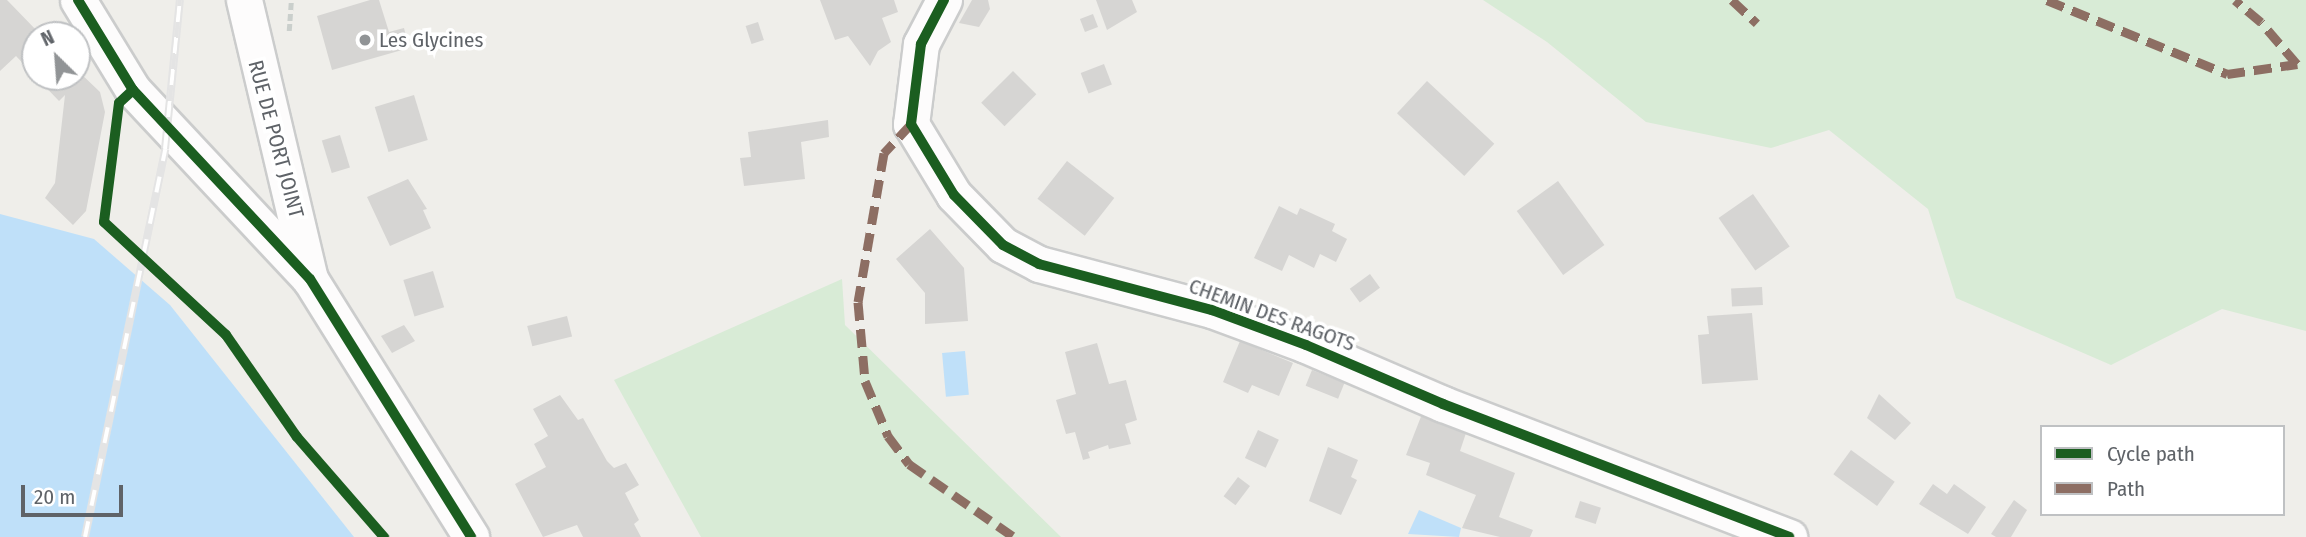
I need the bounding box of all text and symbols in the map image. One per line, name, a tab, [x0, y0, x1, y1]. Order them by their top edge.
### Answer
north arrow	[21, 21, 91, 91]
text: N	[38, 26, 58, 51]
place label: Les Glycines	[379, 27, 483, 53]
marker: Les Glycines	[357, 32, 373, 48]
street label: RUE DE PORT JOINT	[243, 57, 309, 221]
street label: CHEMIN DES RAGOTS	[1185, 273, 1359, 357]
legend	[2040, 425, 2285, 516]
text: Cycle path	[2107, 441, 2195, 467]
scale bar	[24, 470, 126, 514]
text: Path	[2107, 476, 2145, 502]
text: 20 m	[34, 484, 75, 510]

